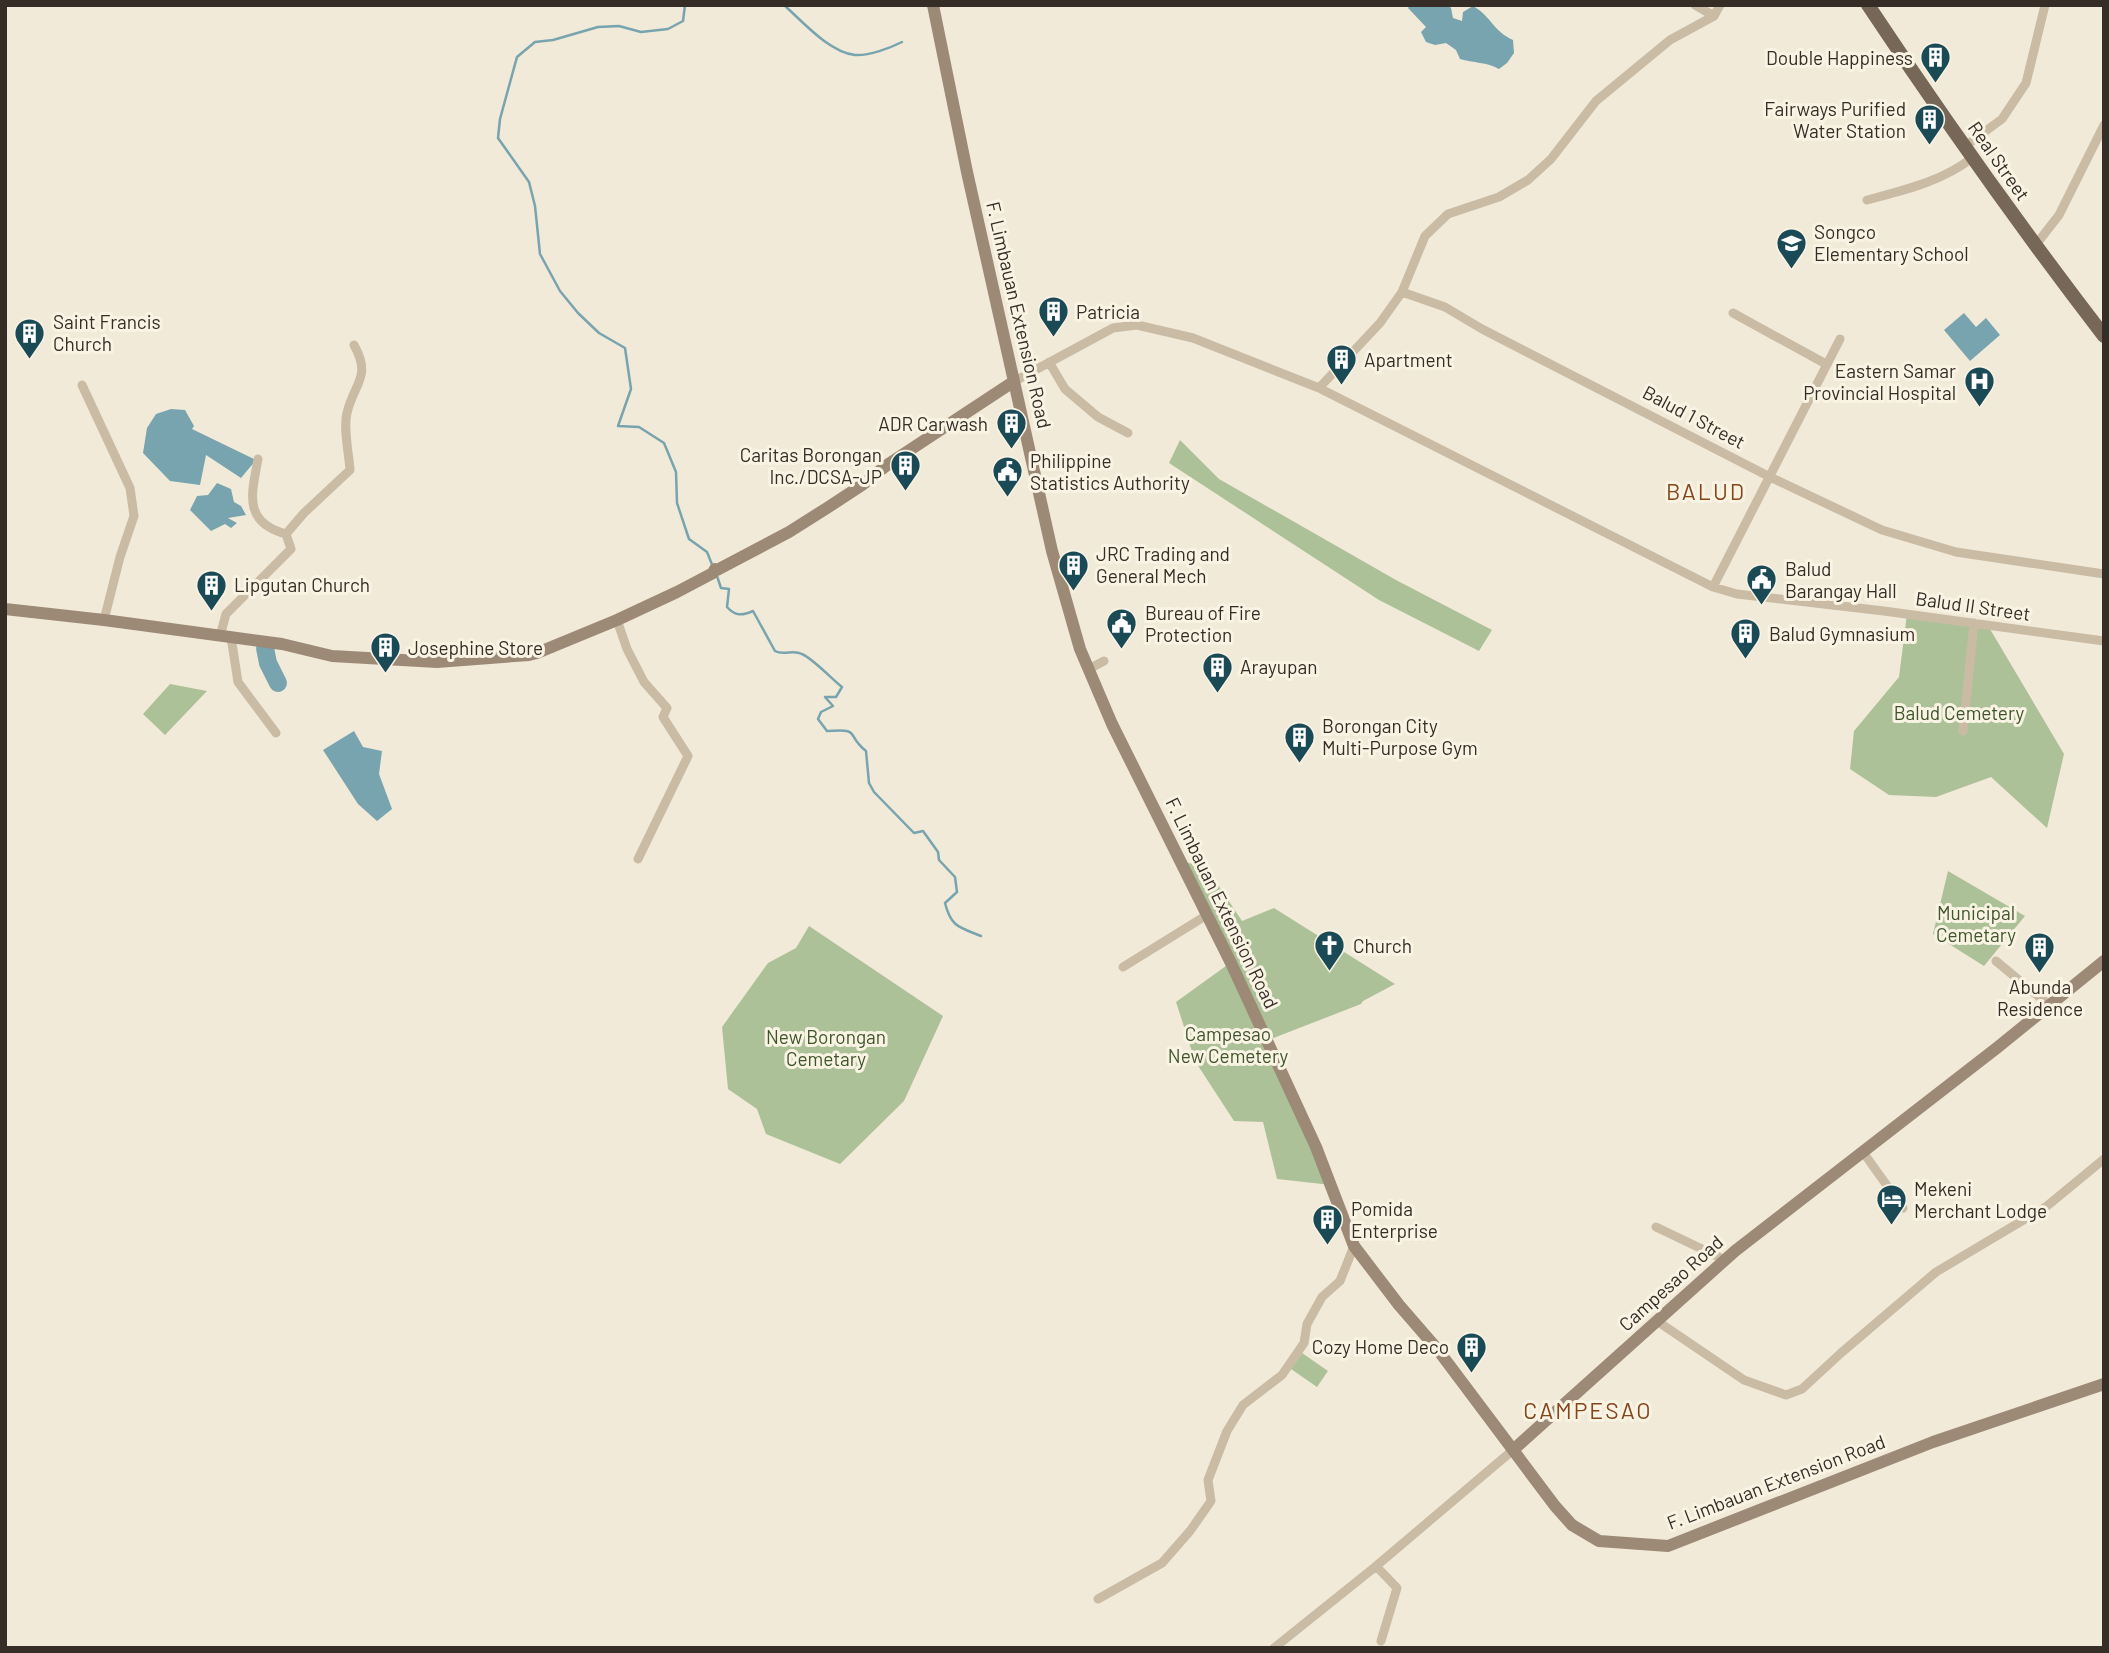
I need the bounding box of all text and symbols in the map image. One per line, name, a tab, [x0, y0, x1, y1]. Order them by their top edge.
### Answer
building icon: Double Happiness	[1919, 41, 1953, 85]
place label: Double Happiness	[1766, 46, 1913, 69]
place label: Fairways Purified Water Station	[1764, 97, 1906, 142]
building icon: Fairways Purified Water Station	[1912, 103, 1946, 147]
street label: Real Street	[1964, 117, 2035, 205]
street label: F. Limbauan Extension Road	[982, 199, 1057, 430]
place label: Songco Elementary School	[1814, 220, 1969, 265]
school or university icon: Songco Elementary School	[1774, 226, 1808, 270]
building icon: Patricia	[1036, 295, 1070, 339]
place label: Patricia	[1076, 300, 1140, 323]
place label: Saint Francis Church	[53, 310, 161, 355]
building icon: Saint Francis Church	[13, 316, 47, 360]
building icon: Apartment	[1324, 343, 1358, 387]
place label: Apartment	[1364, 348, 1453, 371]
place label: Eastern Samar Provincial Hospital	[1803, 359, 1956, 404]
hospital icon: Eastern Samar Provincial Hospital	[1962, 365, 1996, 409]
street label: Balud 1 Street	[1639, 380, 1749, 453]
building icon: ADR Carwash	[994, 407, 1028, 451]
place label: ADR Carwash	[878, 412, 988, 435]
place label: Caritas Borongan Inc./DCSA-JP	[740, 443, 882, 488]
building icon: Caritas Borongan Inc./DCSA-JP	[888, 449, 922, 493]
place label: Philippine Statistics Authority	[1030, 449, 1190, 494]
public building icon: Philippine Statistics Authority	[990, 455, 1024, 499]
district label: BALUD	[1666, 477, 1746, 505]
place label: JRC Trading and General Mech	[1096, 542, 1230, 587]
building icon: JRC Trading and General Mech	[1056, 548, 1090, 592]
place label: Balud Barangay Hall	[1785, 557, 1897, 602]
public building icon: Balud Barangay Hall	[1745, 563, 1779, 607]
building icon: Lipgutan Church	[194, 568, 228, 612]
place label: Lipgutan Church	[234, 573, 370, 596]
street label: Balud II Street	[1914, 586, 2032, 625]
place label: Bureau of Fire Protection	[1145, 601, 1261, 646]
public building icon: Bureau of Fire Protection	[1105, 607, 1139, 651]
building icon: Balud Gymnasium	[1729, 617, 1763, 661]
place label: Balud Gymnasium	[1769, 622, 1915, 645]
building icon: Josephine Store	[368, 631, 402, 675]
place label: Josephine Store	[408, 636, 543, 659]
building icon: Arayupan	[1200, 650, 1234, 694]
place label: Arayupan	[1240, 655, 1317, 678]
park label: Balud Cemetery	[1894, 701, 2024, 724]
place label: Borongan City Multi-Purpose Gym	[1322, 714, 1478, 759]
building icon: Borongan City Multi-Purpose Gym	[1282, 720, 1316, 764]
street label: F. Limbauan Extension Road	[1161, 794, 1284, 1012]
park label: Municipal Cemetary	[1936, 901, 2016, 946]
church icon: Church	[1313, 929, 1347, 973]
building icon: Abunda Residence	[2023, 931, 2057, 975]
place label: Church	[1353, 934, 1412, 957]
place label: Abunda Residence	[1997, 975, 2083, 1020]
park label: Campesao New Cemetery	[1168, 1022, 1288, 1067]
park label: New Borongan Cemetary	[766, 1025, 886, 1070]
place label: Mekeni Merchant Lodge	[1914, 1177, 2047, 1222]
hotel icon: Mekeni Merchant Lodge	[1874, 1183, 1908, 1227]
place label: Pomida Enterprise	[1351, 1197, 1438, 1242]
building icon: Pomida Enterprise	[1311, 1203, 1345, 1247]
street label: Campesao Road	[1614, 1230, 1727, 1335]
building icon: Cozy Home Deco	[1455, 1330, 1489, 1374]
place label: Cozy Home Deco	[1312, 1335, 1449, 1358]
district label: CAMPESAO	[1523, 1396, 1653, 1424]
street label: F. Limbauan Extension Road	[1663, 1429, 1888, 1534]

